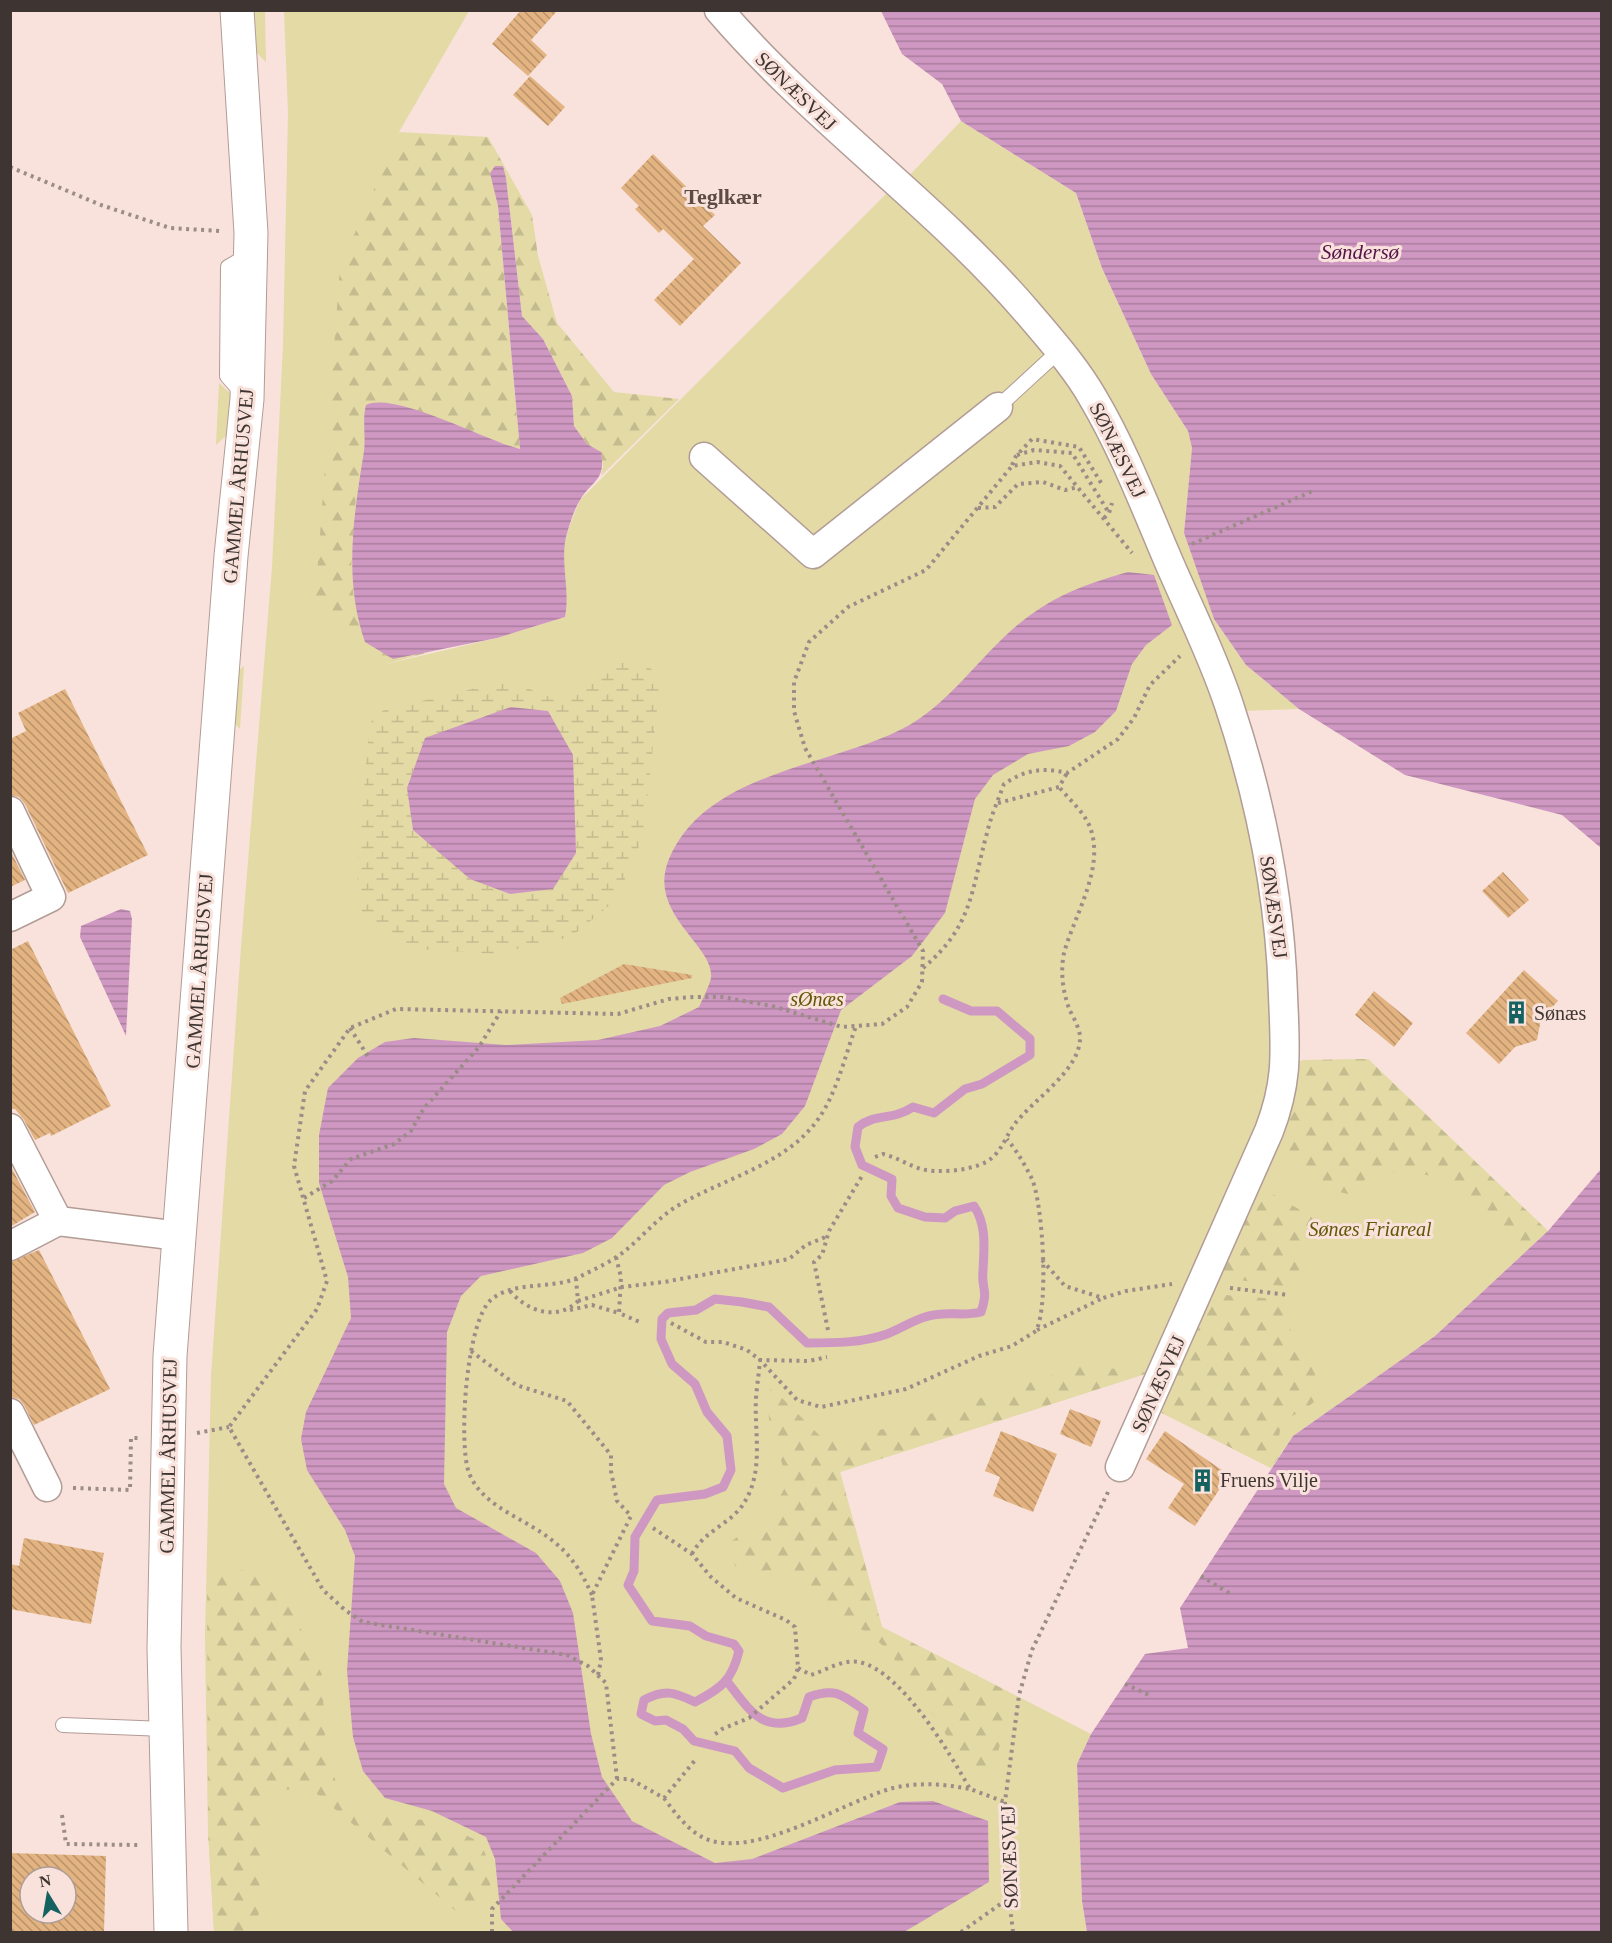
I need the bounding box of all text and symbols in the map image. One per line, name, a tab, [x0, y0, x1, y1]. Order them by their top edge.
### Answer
street label: SØNÆSVEJ	[751, 47, 841, 135]
district label: Teglkær	[684, 184, 762, 209]
water label: Søndersø	[1321, 240, 1400, 264]
street label: GAMMEL ÅRHUSVEJ	[219, 388, 257, 584]
street label: SØNÆSVEJ	[1085, 399, 1151, 501]
street label: SØNÆSVEJ	[1256, 854, 1292, 960]
street label: GAMMEL ÅRHUSVEJ	[181, 873, 217, 1069]
park label: sØnæs	[790, 988, 844, 1010]
building icon: Sønæs	[1503, 1000, 1529, 1026]
place label: Sønæs	[1534, 1002, 1586, 1024]
park label: Sønæs Friareal	[1308, 1218, 1432, 1240]
street label: SØNÆSVEJ	[1127, 1332, 1189, 1436]
street label: GAMMEL ÅRHUSVEJ	[155, 1358, 181, 1554]
building icon: Fruens Vilje	[1189, 1467, 1215, 1493]
place label: Fruens Vilje	[1220, 1469, 1318, 1492]
street label: SØNÆSVEJ	[996, 1805, 1022, 1909]
north arrow	[18, 1865, 78, 1925]
text: N	[38, 1871, 53, 1890]

